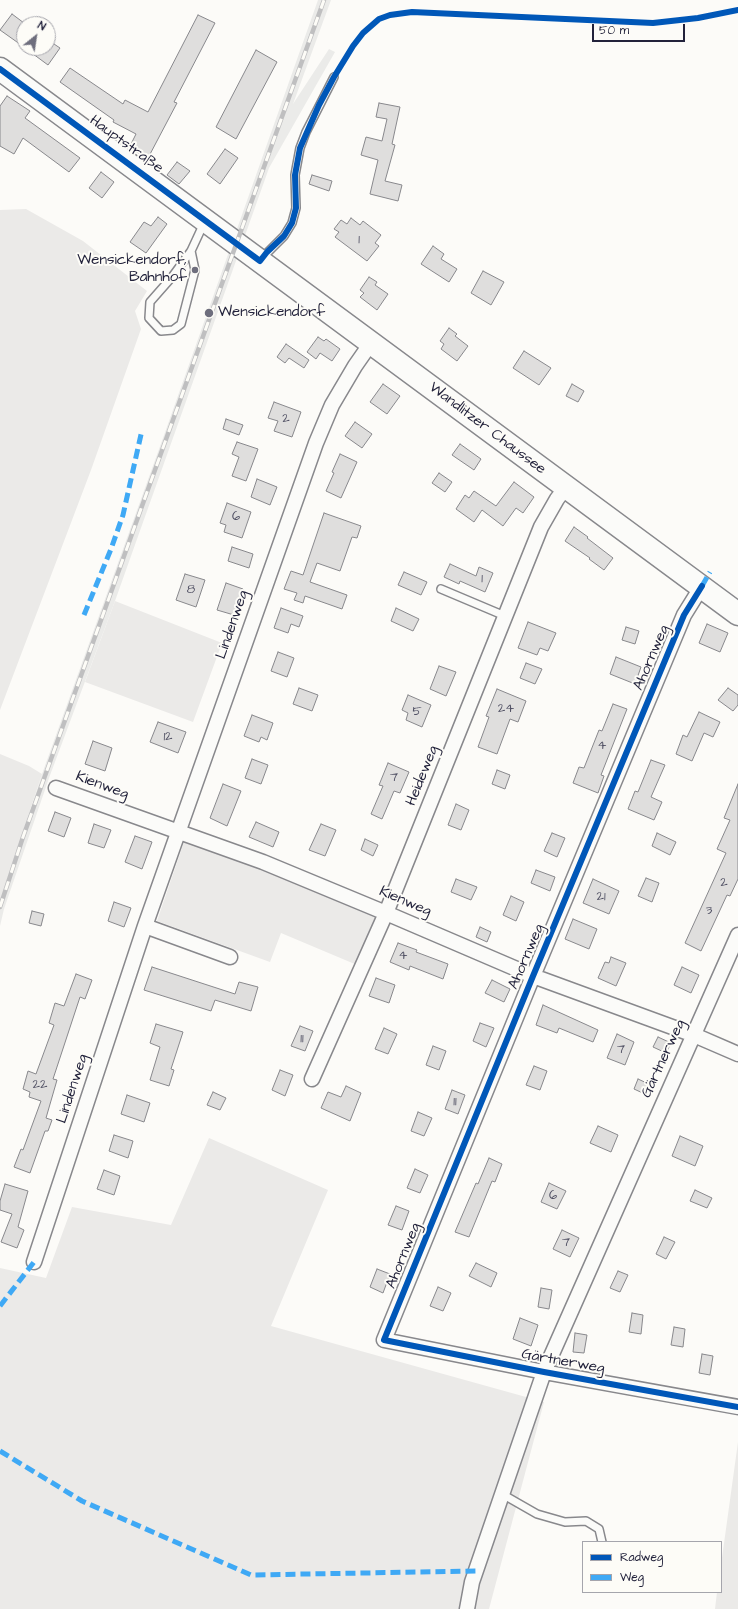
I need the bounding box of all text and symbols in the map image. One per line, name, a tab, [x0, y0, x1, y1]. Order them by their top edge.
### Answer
north arrow	[16, 16, 56, 56]
scale bar	[594, 16, 687, 42]
text: N	[35, 18, 48, 34]
text: 50 m	[599, 22, 629, 39]
street label: Hauptstraße	[86, 112, 166, 178]
house number: 1	[358, 232, 360, 248]
place label: Wensickendorf, Bahnhof	[77, 252, 187, 287]
marker: Wensickendorf, Bahnhof	[190, 265, 200, 275]
place label: Wensickendorf	[218, 304, 325, 322]
marker: Wensickendorf	[203, 307, 215, 319]
street label: Wandlitzer Chaussee	[425, 379, 549, 479]
house number: 2	[282, 411, 290, 427]
house number: 6	[232, 509, 240, 525]
house number: 1	[481, 571, 483, 587]
house number: 8	[187, 582, 195, 598]
street label: Lindenweg	[213, 588, 253, 662]
street label: Ahornweg	[630, 623, 674, 693]
house number: 24	[498, 701, 514, 717]
house number: 5	[412, 704, 422, 720]
house number: 12	[163, 729, 173, 745]
house number: 4	[598, 738, 606, 754]
street label: Heideweg	[403, 743, 443, 809]
street label: Kienweg	[73, 768, 131, 804]
house number: 7	[390, 770, 398, 786]
house number: 2	[720, 875, 728, 891]
street label: Kienweg	[376, 883, 434, 921]
house number: 21	[596, 889, 606, 905]
house number: 3	[706, 903, 712, 919]
street label: Ahornweg	[505, 922, 549, 992]
house number: 4	[399, 948, 407, 964]
street label: Gärtnerweg	[638, 1017, 690, 1101]
house number: 11	[300, 1031, 304, 1047]
house number: 7	[617, 1042, 625, 1058]
street label: Lindenweg	[53, 1052, 93, 1126]
house number: 22	[33, 1077, 47, 1093]
house number: 11	[453, 1094, 457, 1110]
house number: 6	[549, 1188, 557, 1204]
street label: Ahornweg	[383, 1221, 425, 1291]
house number: 7	[562, 1235, 570, 1251]
street label: Gärtnerweg	[520, 1346, 606, 1378]
legend	[582, 1541, 722, 1593]
text: Radweg	[620, 1549, 663, 1566]
text: Weg	[620, 1569, 644, 1586]

